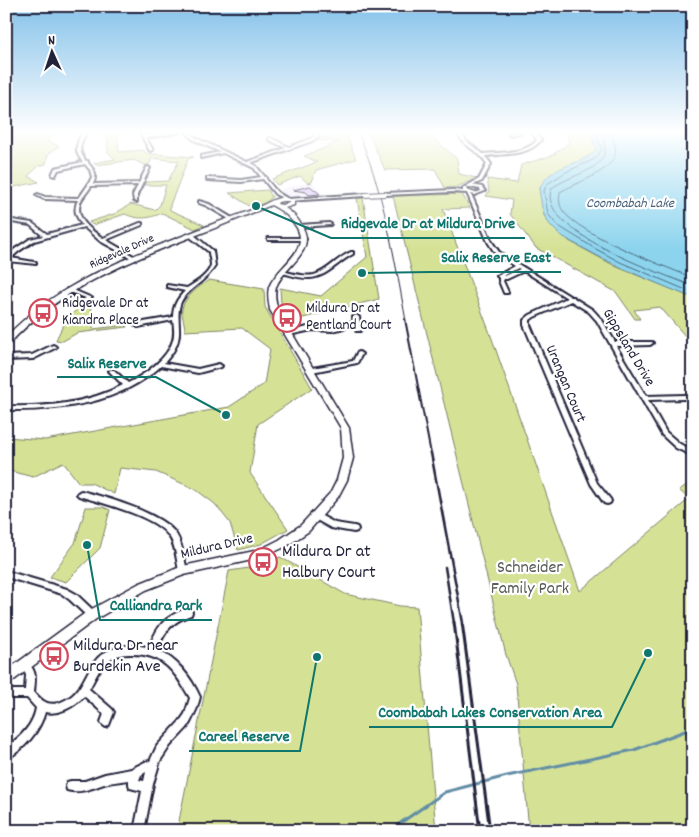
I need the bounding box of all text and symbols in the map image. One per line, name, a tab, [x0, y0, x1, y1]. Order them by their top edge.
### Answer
north arrow	[28, 28, 78, 78]
text: N	[47, 31, 55, 51]
water label: Coombabah Lake	[586, 194, 675, 214]
callout: Ridgevale Dr at Mildura Drive	[331, 207, 525, 238]
text: Ridgevale Dr at Mildura Drive	[341, 213, 515, 236]
street label: Ridgevale Drive	[87, 230, 157, 274]
callout: Salix Reserve East	[431, 241, 561, 272]
text: Salix Reserve East	[441, 247, 551, 270]
place label: Ridgevale Dr at Kiandra Place	[62, 293, 149, 332]
bus stop icon: Ridgevale Dr at Kiandra Place	[28, 298, 58, 328]
place label: Mildura Dr at Pentland Court	[306, 298, 392, 337]
bus stop icon: Mildura Dr at Pentland Court	[272, 303, 302, 333]
street label: Gippsland Drive	[596, 305, 660, 391]
street label: Urangan Court	[539, 342, 591, 427]
callout: Salix Reserve	[57, 346, 156, 377]
text: Salix Reserve	[67, 353, 147, 376]
street label: Mildura Drive	[179, 528, 256, 566]
place label: Mildura Dr at Halbury Court	[282, 540, 376, 586]
bus stop icon: Mildura Dr at Halbury Court	[248, 547, 278, 577]
park label: Schneider Family Park	[491, 556, 569, 602]
callout: Calliandra Park	[100, 589, 212, 620]
text: Calliandra Park	[110, 595, 203, 618]
place label: Mildura Dr near Burdekin Ave	[73, 634, 178, 680]
bus stop icon: Mildura Dr near Burdekin Ave	[39, 641, 69, 671]
callout: Coombabah Lakes Conservation Area	[369, 696, 612, 727]
text: Coombabah Lakes Conservation Area	[378, 702, 603, 725]
callout: Careel Reserve	[189, 720, 300, 751]
text: Careel Reserve	[198, 726, 290, 749]

